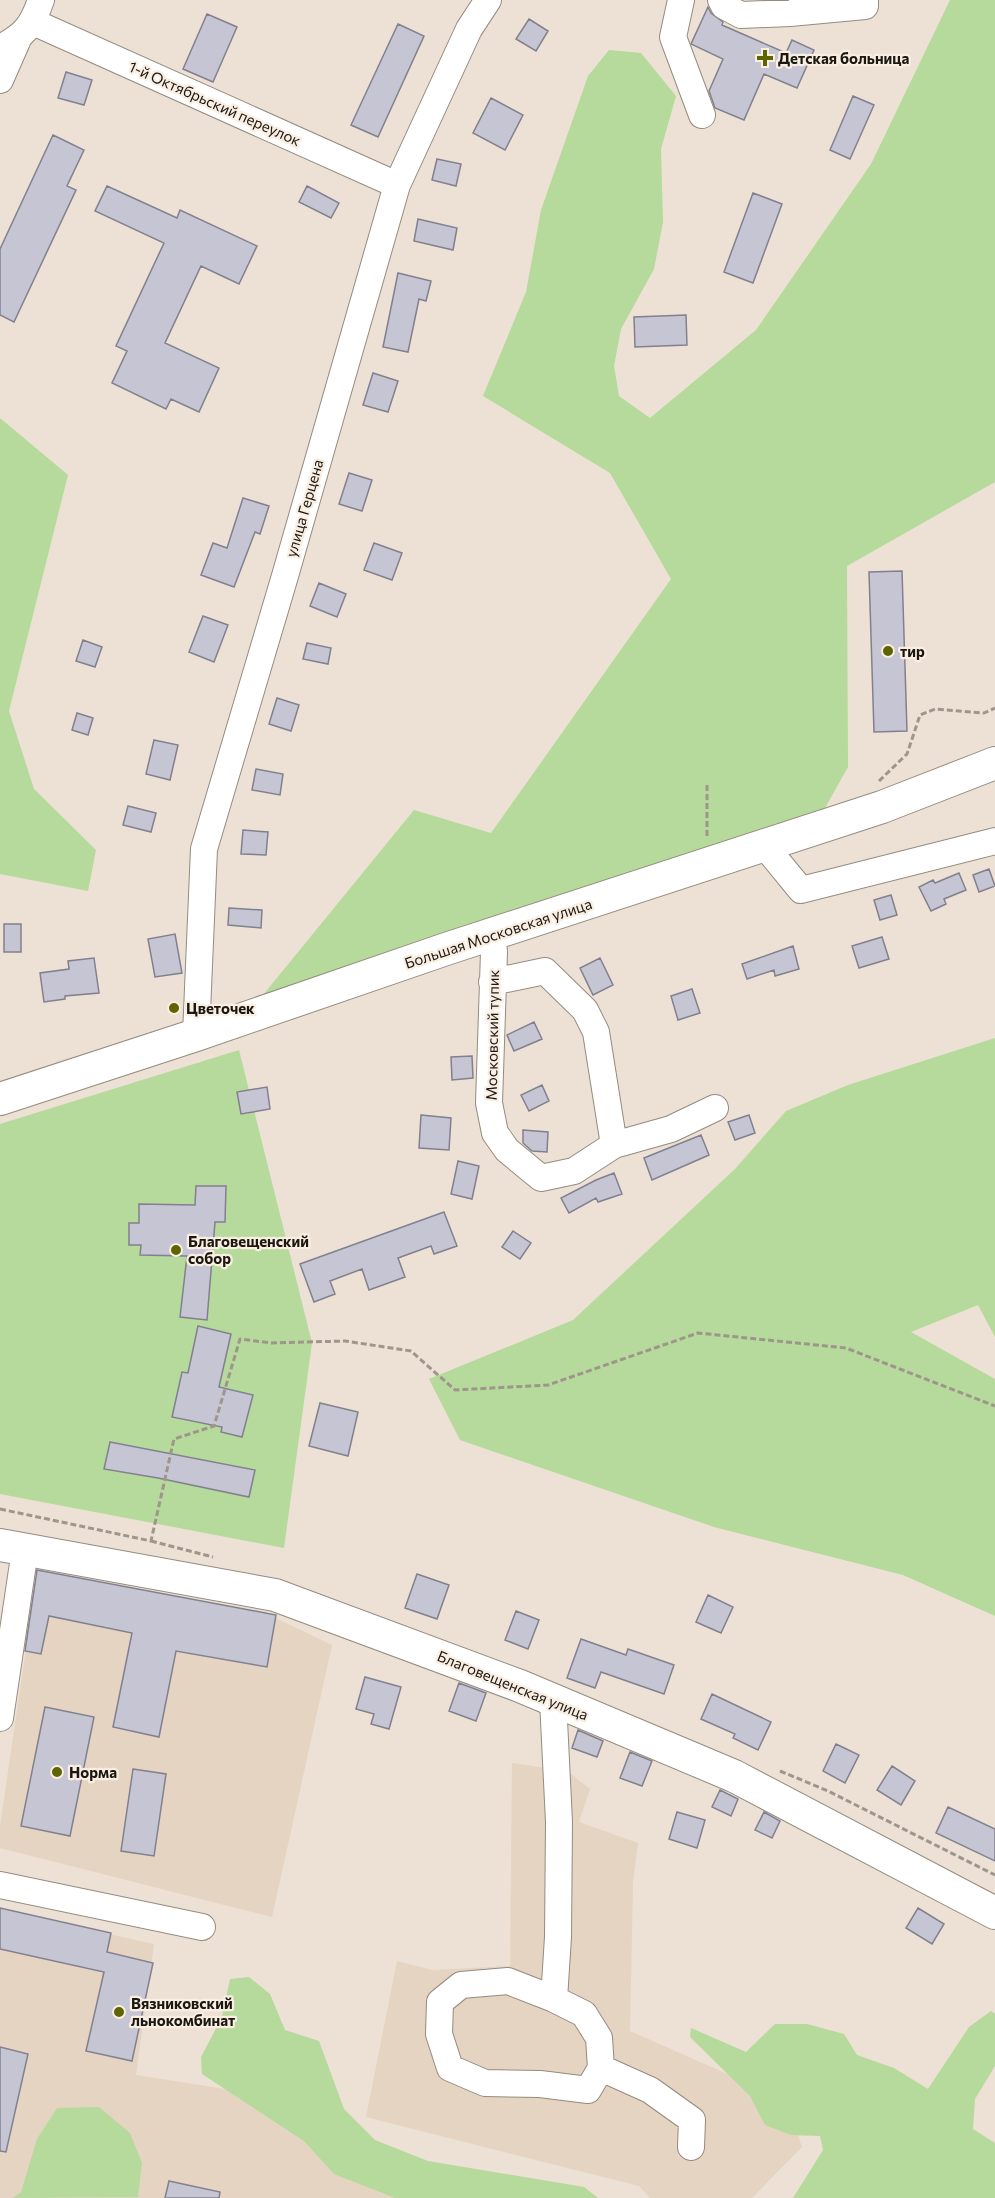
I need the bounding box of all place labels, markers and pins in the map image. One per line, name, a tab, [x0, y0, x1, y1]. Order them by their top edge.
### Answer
marker: Детская больница	[756, 49, 774, 67]
place label: Детская больница	[778, 49, 909, 67]
place label: тир	[900, 642, 925, 660]
marker: тир	[881, 644, 895, 658]
place label: Цветочек	[186, 999, 255, 1017]
marker: Цветочек	[167, 1001, 181, 1015]
place label: Благовещенский собор	[188, 1232, 309, 1267]
marker: Благовещенский собор	[169, 1243, 183, 1257]
place label: Норма	[69, 1763, 117, 1781]
marker: Норма	[50, 1765, 64, 1779]
place label: Вязниковский льнокомбинат	[131, 1994, 235, 2029]
marker: Вязниковский льнокомбинат	[112, 2005, 126, 2019]

